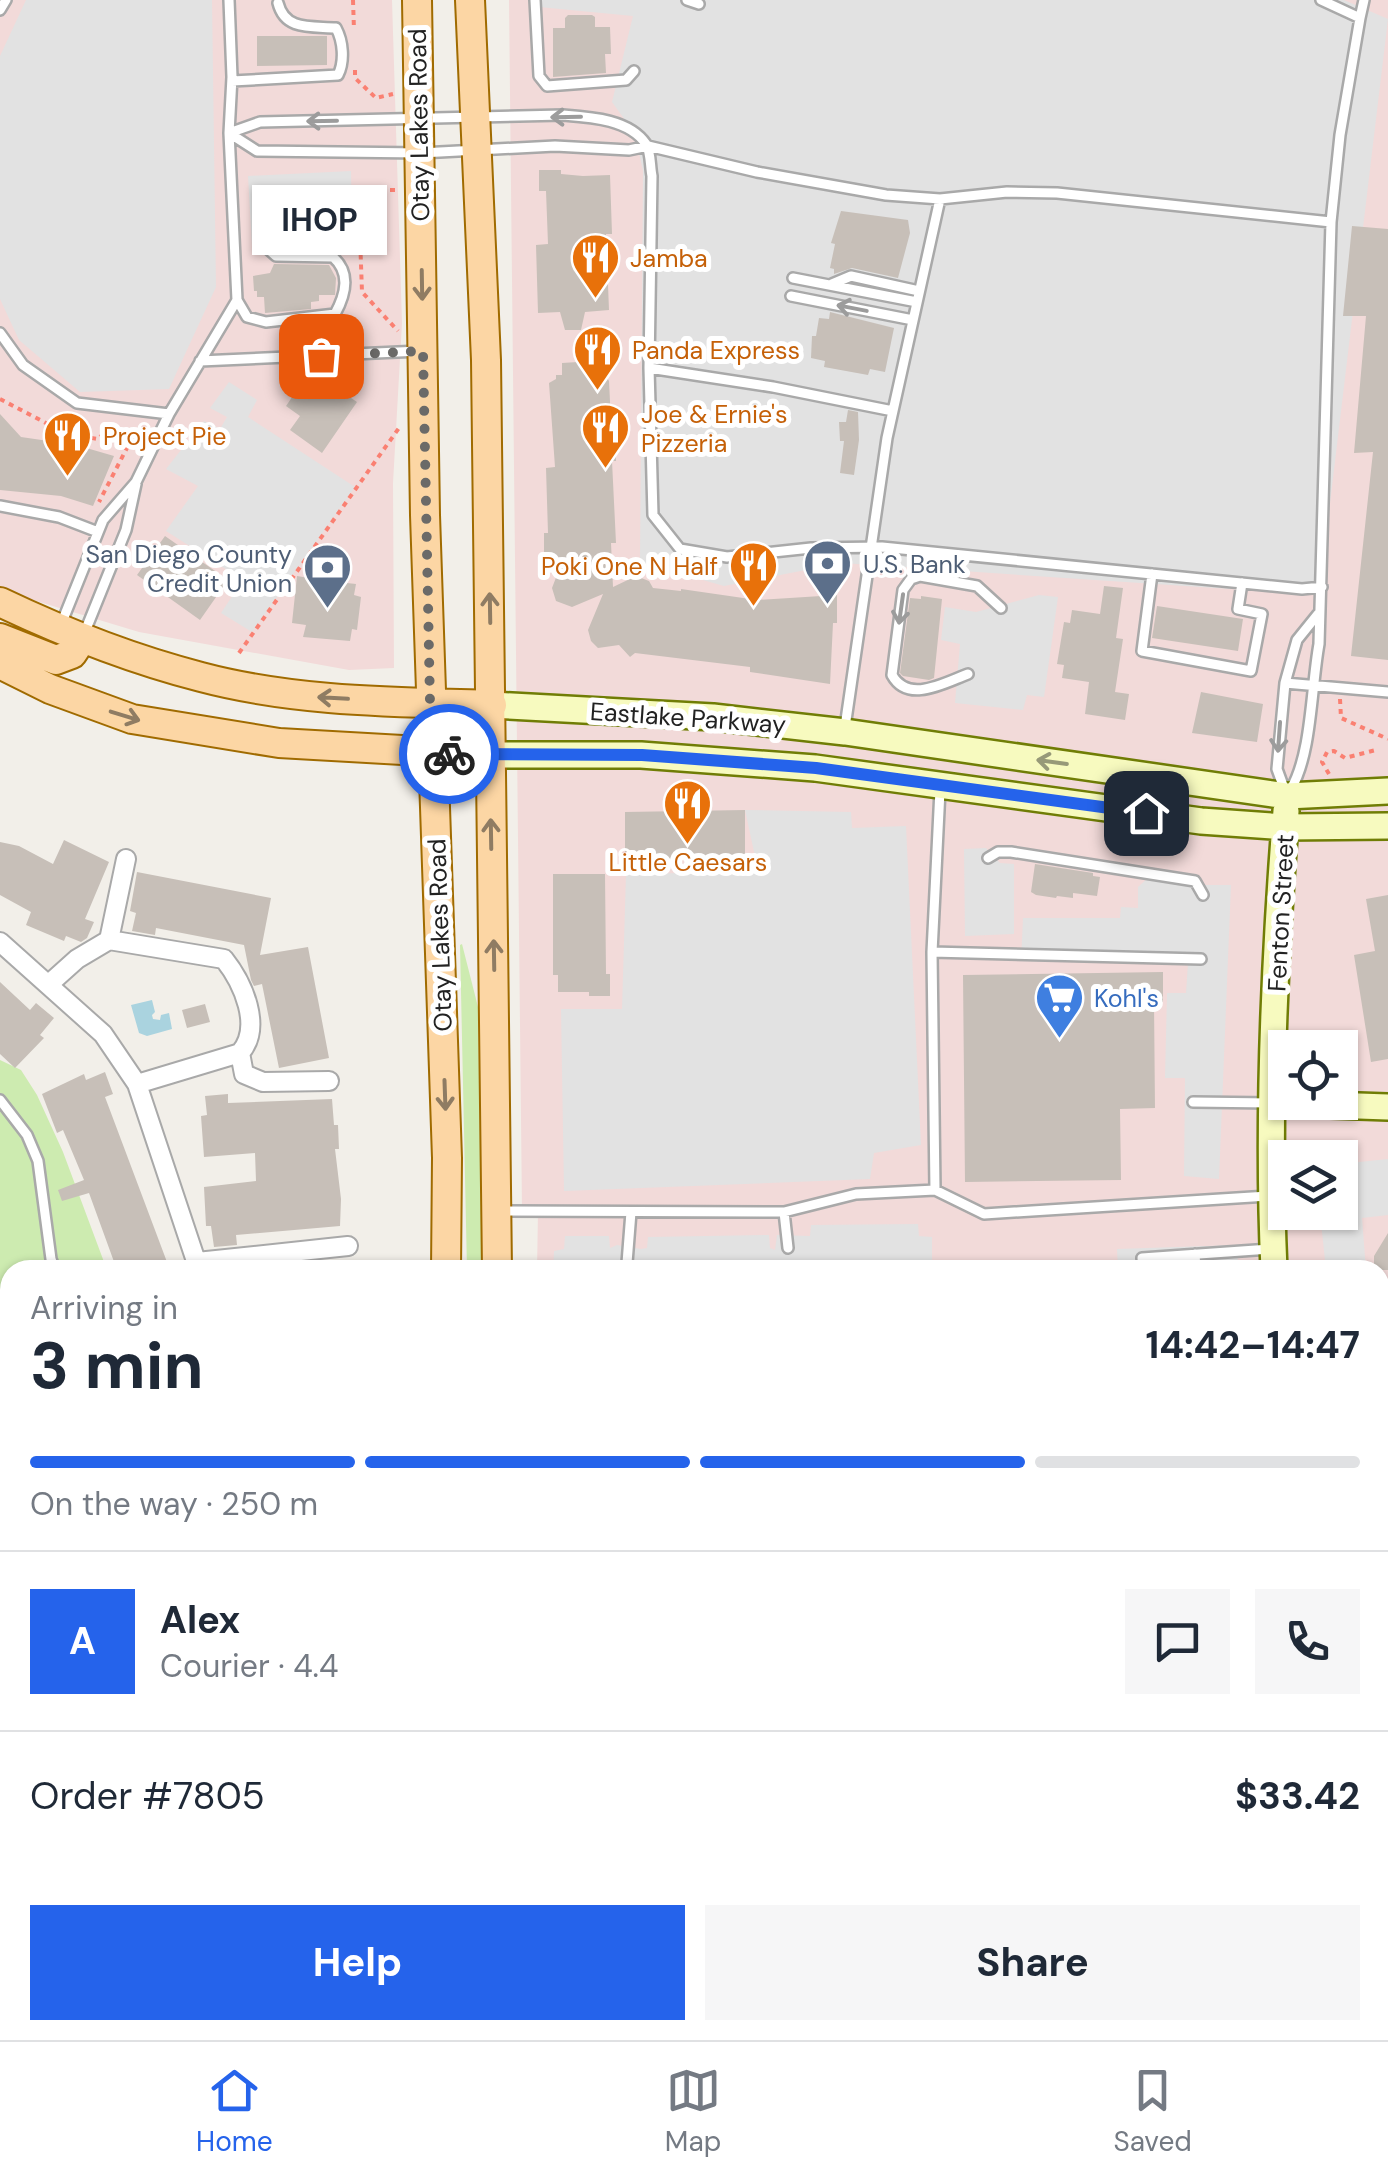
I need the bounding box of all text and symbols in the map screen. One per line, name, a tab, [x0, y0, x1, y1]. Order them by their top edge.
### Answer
street label: Otay Lakes Road	[401, 28, 437, 222]
one-way arrow	[551, 107, 583, 126]
one-way arrow	[307, 112, 340, 130]
callout: IHOP	[254, 186, 388, 256]
text: IHOP	[281, 199, 358, 241]
restaurant icon: Jamba	[569, 232, 621, 300]
place label: Jamba	[630, 242, 708, 275]
one-way arrow	[412, 268, 432, 301]
one-way arrow	[837, 297, 869, 316]
pin	[279, 314, 364, 399]
restaurant icon: Panda Express	[571, 324, 623, 392]
icon: bag	[294, 329, 349, 384]
place label: Panda Express	[632, 334, 800, 367]
place label: Joe & Ernie's Pizzeria	[641, 398, 788, 460]
restaurant icon: Joe & Ernie's Pizzeria	[580, 402, 632, 470]
restaurant icon: Project Pie	[42, 410, 94, 478]
place label: Project Pie	[103, 420, 226, 453]
place label: San Diego County Credit Union	[86, 538, 292, 600]
bank icon: U.S. Bank	[802, 538, 854, 606]
restaurant icon: Poki One N Half	[727, 540, 779, 608]
bank icon: San Diego County Credit Union	[301, 542, 353, 610]
place label: U.S. Bank	[863, 548, 966, 581]
place label: Poki One N Half	[541, 550, 718, 583]
one-way arrow	[480, 592, 500, 624]
one-way arrow	[891, 592, 909, 625]
one-way arrow	[317, 688, 349, 707]
street label: Eastlake Parkway	[589, 695, 787, 741]
courier	[399, 704, 499, 804]
one-way arrow	[108, 708, 140, 726]
one-way arrow	[1269, 720, 1288, 752]
icon: bike	[422, 727, 477, 782]
one-way arrow	[1036, 753, 1069, 771]
pin	[1104, 771, 1189, 856]
restaurant icon: Little Caesars	[662, 778, 714, 846]
icon: home	[1119, 786, 1174, 841]
one-way arrow	[482, 819, 501, 851]
street label: Fenton Street	[1260, 833, 1302, 993]
street label: Otay Lakes Road	[420, 838, 460, 1032]
place label: Little Caesars	[609, 846, 767, 879]
one-way arrow	[484, 939, 503, 971]
supermarket icon: Kohl's	[1033, 972, 1085, 1040]
place label: Kohl's	[1094, 982, 1159, 1015]
map controls	[1268, 1030, 1358, 1230]
button: locate	[1268, 1030, 1358, 1120]
one-way arrow	[436, 1079, 455, 1111]
button: layers	[1268, 1140, 1358, 1230]
text: Arriving in	[30, 1287, 178, 1329]
text: 14:42–14:47	[1145, 1320, 1360, 1370]
text: 3 min	[30, 1324, 204, 1408]
text: On the way · 250 m	[30, 1483, 318, 1525]
button: chat	[1125, 1589, 1230, 1694]
button: phone	[1255, 1589, 1360, 1694]
text: Alex	[160, 1595, 240, 1645]
text: A	[69, 1616, 96, 1666]
text: Courier · 4.4	[160, 1645, 338, 1687]
text: Order #7805	[30, 1771, 265, 1821]
text: $33.42	[1235, 1771, 1360, 1821]
button: Help	[30, 1905, 685, 2020]
button: Share	[705, 1905, 1360, 2020]
tab: Home	[196, 2063, 273, 2160]
tab: Map	[665, 2063, 721, 2160]
tab: Saved	[1113, 2063, 1192, 2160]

